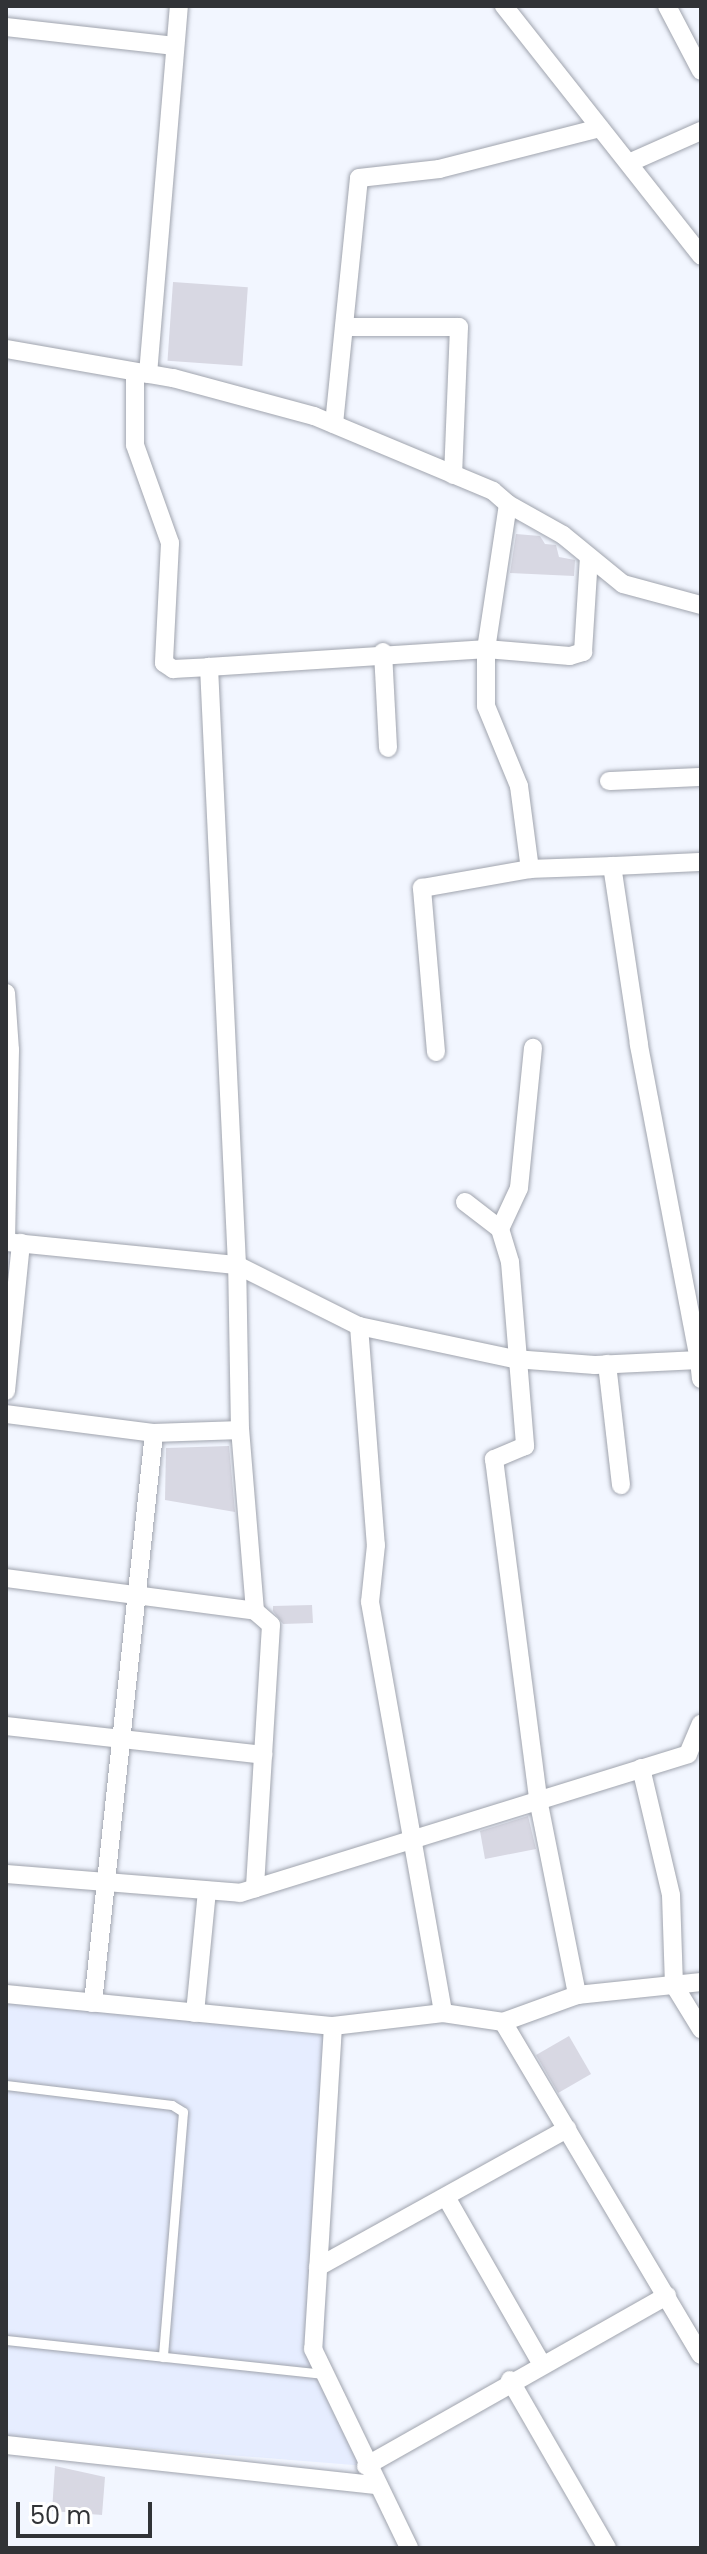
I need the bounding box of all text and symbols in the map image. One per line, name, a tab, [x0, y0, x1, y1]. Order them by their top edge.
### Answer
scale bar	[20, 2486, 156, 2536]
text: 50 m	[30, 2499, 91, 2532]

